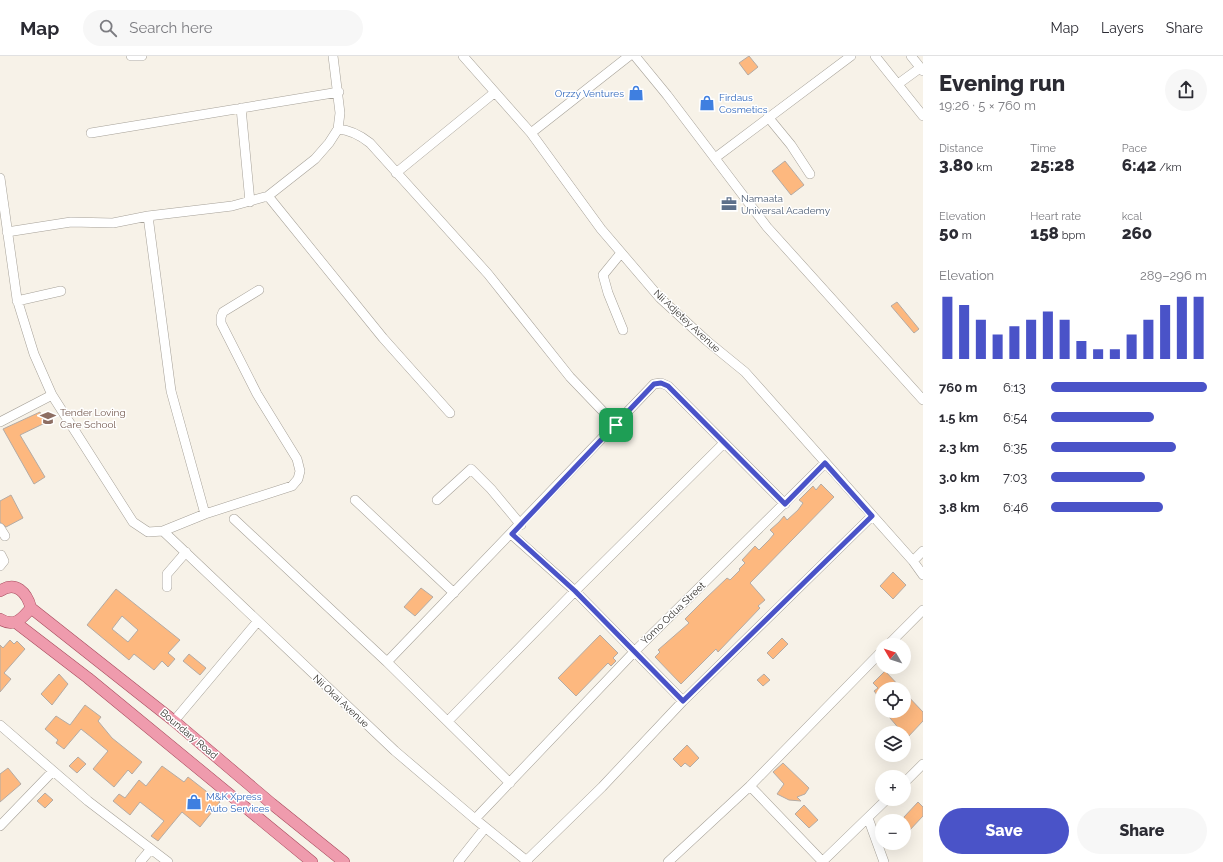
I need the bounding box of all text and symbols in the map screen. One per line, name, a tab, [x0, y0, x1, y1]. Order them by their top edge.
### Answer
search box	[83, 10, 363, 46]
text: Map	[20, 17, 59, 39]
icon: search	[97, 17, 119, 39]
text: Search here	[129, 19, 213, 37]
text: Map	[1051, 20, 1079, 36]
text: Layers	[1101, 20, 1144, 36]
text: Share	[1166, 20, 1203, 36]
button: share	[1165, 69, 1207, 111]
text: Evening run	[939, 70, 1065, 96]
shop icon: Orzzy Ventures	[627, 84, 645, 102]
place label: Orzzy Ventures	[555, 88, 624, 99]
place label: Firdaus Cosmetics	[719, 92, 768, 115]
shop icon: Firdaus Cosmetics	[698, 94, 716, 112]
text: 19:26 · 5 × 760 m	[939, 98, 1036, 113]
text: Distance	[939, 142, 983, 155]
text: Time	[1030, 142, 1056, 155]
text: Pace	[1122, 142, 1147, 155]
text: 3.80	[939, 155, 974, 175]
text: 25:28	[1030, 155, 1075, 175]
text: 6:42	[1122, 155, 1156, 175]
text: km	[974, 161, 992, 174]
text: /km	[1156, 161, 1182, 174]
place label: Namaata Universal Academy	[741, 193, 831, 216]
office icon: Namaata Universal Academy	[720, 195, 738, 213]
text: Elevation	[939, 210, 986, 223]
text: Heart rate	[1030, 210, 1081, 223]
text: kcal	[1122, 210, 1142, 223]
text: 50	[939, 223, 959, 243]
text: 158	[1030, 223, 1059, 243]
text: 260	[1122, 223, 1152, 243]
text: m	[959, 229, 972, 242]
text: bpm	[1059, 229, 1085, 242]
text: Elevation	[939, 268, 994, 283]
text: 289–296 m	[1140, 268, 1207, 283]
street label: Nii Adjetey Avenue	[652, 287, 723, 355]
text: 760 m	[939, 380, 977, 395]
text: 6:13	[1003, 380, 1026, 395]
place label: Tender Loving Care School	[60, 407, 126, 430]
pin	[599, 408, 633, 442]
school or university icon: Tender Loving Care School	[39, 409, 57, 427]
text: 1.5 km	[939, 410, 978, 425]
text: 6:54	[1003, 410, 1027, 425]
icon: arrive	[605, 414, 627, 436]
text: 2.3 km	[939, 440, 979, 455]
text: 6:35	[1003, 440, 1027, 455]
text: 3.0 km	[939, 470, 980, 485]
text: 7:03	[1003, 470, 1027, 485]
text: 3.8 km	[939, 500, 980, 515]
text: 6:46	[1003, 500, 1028, 515]
street label: Yomo Odua Street	[639, 579, 708, 646]
north arrow	[875, 638, 911, 674]
map controls	[875, 638, 911, 850]
street label: Nii Okai Avenue	[311, 672, 371, 730]
button: locate	[875, 682, 911, 718]
street label: Boundary Road	[158, 707, 220, 761]
button: layers	[875, 726, 911, 762]
button: +	[875, 770, 911, 806]
place label: M&K Xpress Auto Services	[206, 791, 270, 814]
shop icon: M&K Xpress Auto Services	[185, 793, 203, 811]
button: Save	[939, 808, 1069, 854]
button: Share	[1077, 808, 1207, 854]
button: −	[875, 814, 911, 850]

